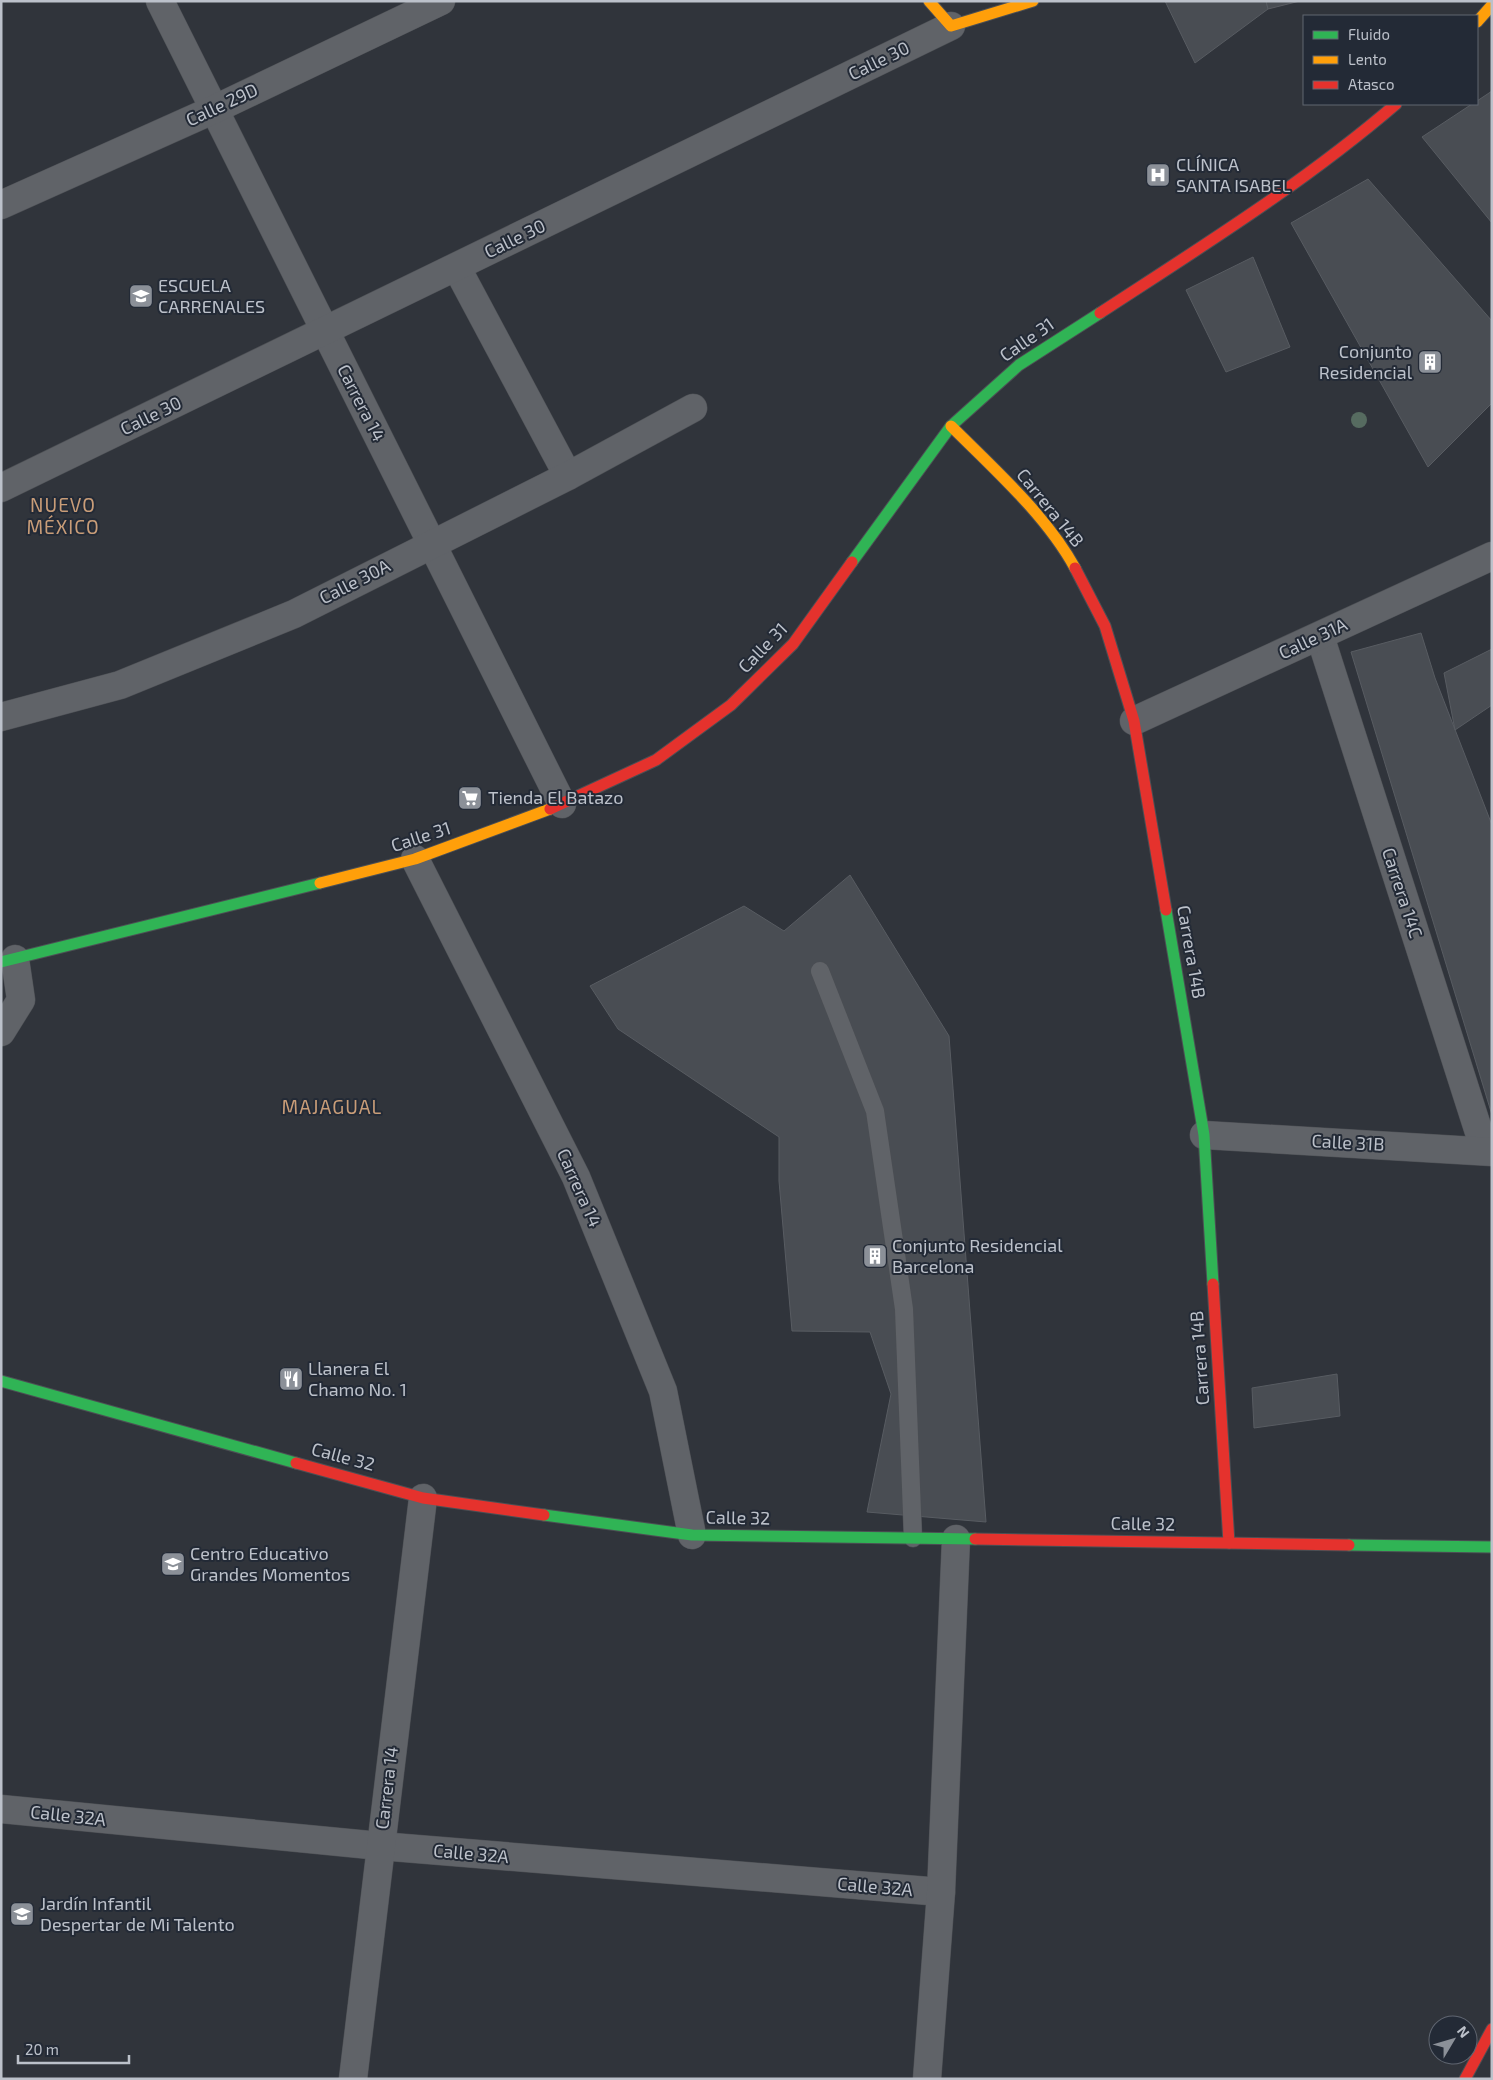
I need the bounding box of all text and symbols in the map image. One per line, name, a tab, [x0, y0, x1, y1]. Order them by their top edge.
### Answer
legend	[1303, 15, 1478, 105]
text: Fluido	[1348, 25, 1390, 43]
street label: Calle 30	[844, 36, 913, 84]
text: Lento	[1348, 50, 1387, 68]
text: Atasco	[1348, 75, 1394, 93]
street label: Calle 29D	[182, 78, 261, 130]
place label: CLÍNICA SANTA ISABEL	[1176, 153, 1291, 196]
hospital icon: CLÍNICA SANTA ISABEL	[1145, 162, 1171, 188]
street label: Calle 30	[480, 214, 549, 262]
place label: ESCUELA CARRENALES	[158, 274, 265, 317]
school or university icon: ESCUELA CARRENALES	[128, 283, 154, 309]
street label: Calle 31	[995, 312, 1058, 366]
place label: Conjunto Residencial	[1319, 340, 1413, 383]
building icon: Conjunto Residencial	[1417, 349, 1443, 375]
street label: Carrera 14	[333, 360, 391, 445]
street label: Calle 30	[116, 391, 185, 439]
street label: Carrera 14B	[1012, 464, 1089, 551]
district label: NUEVO MÉXICO	[26, 493, 100, 538]
street label: Calle 30A	[315, 554, 394, 608]
street label: Calle 31A	[1275, 612, 1351, 663]
street label: Calle 31	[733, 617, 792, 677]
supermarket icon: Tienda El Batazo	[457, 785, 483, 811]
place label: Tienda El Batazo	[488, 786, 623, 808]
street label: Calle 31	[388, 816, 453, 856]
street label: Carrera 14C	[1378, 845, 1428, 941]
street label: Carrera 14B	[1173, 903, 1211, 1000]
district label: MAJAGUAL	[282, 1095, 382, 1118]
street label: Calle 31B	[1311, 1129, 1385, 1155]
street label: Carrera 14	[553, 1145, 607, 1230]
place label: Conjunto Residencial Barcelona	[892, 1234, 1063, 1277]
building icon: Conjunto Residencial Barcelona	[862, 1243, 888, 1269]
street label: Carrera 14B	[1185, 1310, 1213, 1406]
place label: Llanera El Chamo No. 1	[308, 1357, 407, 1400]
restaurant icon: Llanera El Chamo No. 1	[278, 1366, 304, 1392]
street label: Calle 32	[309, 1437, 377, 1475]
street label: Calle 32	[706, 1505, 771, 1529]
street label: Calle 32	[1111, 1511, 1176, 1535]
place label: Centro Educativo Grandes Momentos	[190, 1542, 350, 1585]
school or university icon: Centro Educativo Grandes Momentos	[160, 1551, 186, 1577]
street label: Carrera 14	[370, 1745, 402, 1831]
street label: Calle 32A	[29, 1800, 108, 1830]
street label: Calle 32A	[432, 1839, 511, 1867]
street label: Calle 32A	[836, 1872, 915, 1900]
place label: Jardín Infantil Despertar de Mi Talento	[40, 1892, 235, 1935]
school or university icon: Jardín Infantil Despertar de Mi Talento	[9, 1901, 35, 1927]
north arrow	[1428, 2015, 1478, 2065]
text: N	[1454, 2022, 1473, 2041]
scale bar	[18, 2032, 129, 2064]
text: 20 m	[25, 2040, 59, 2058]

